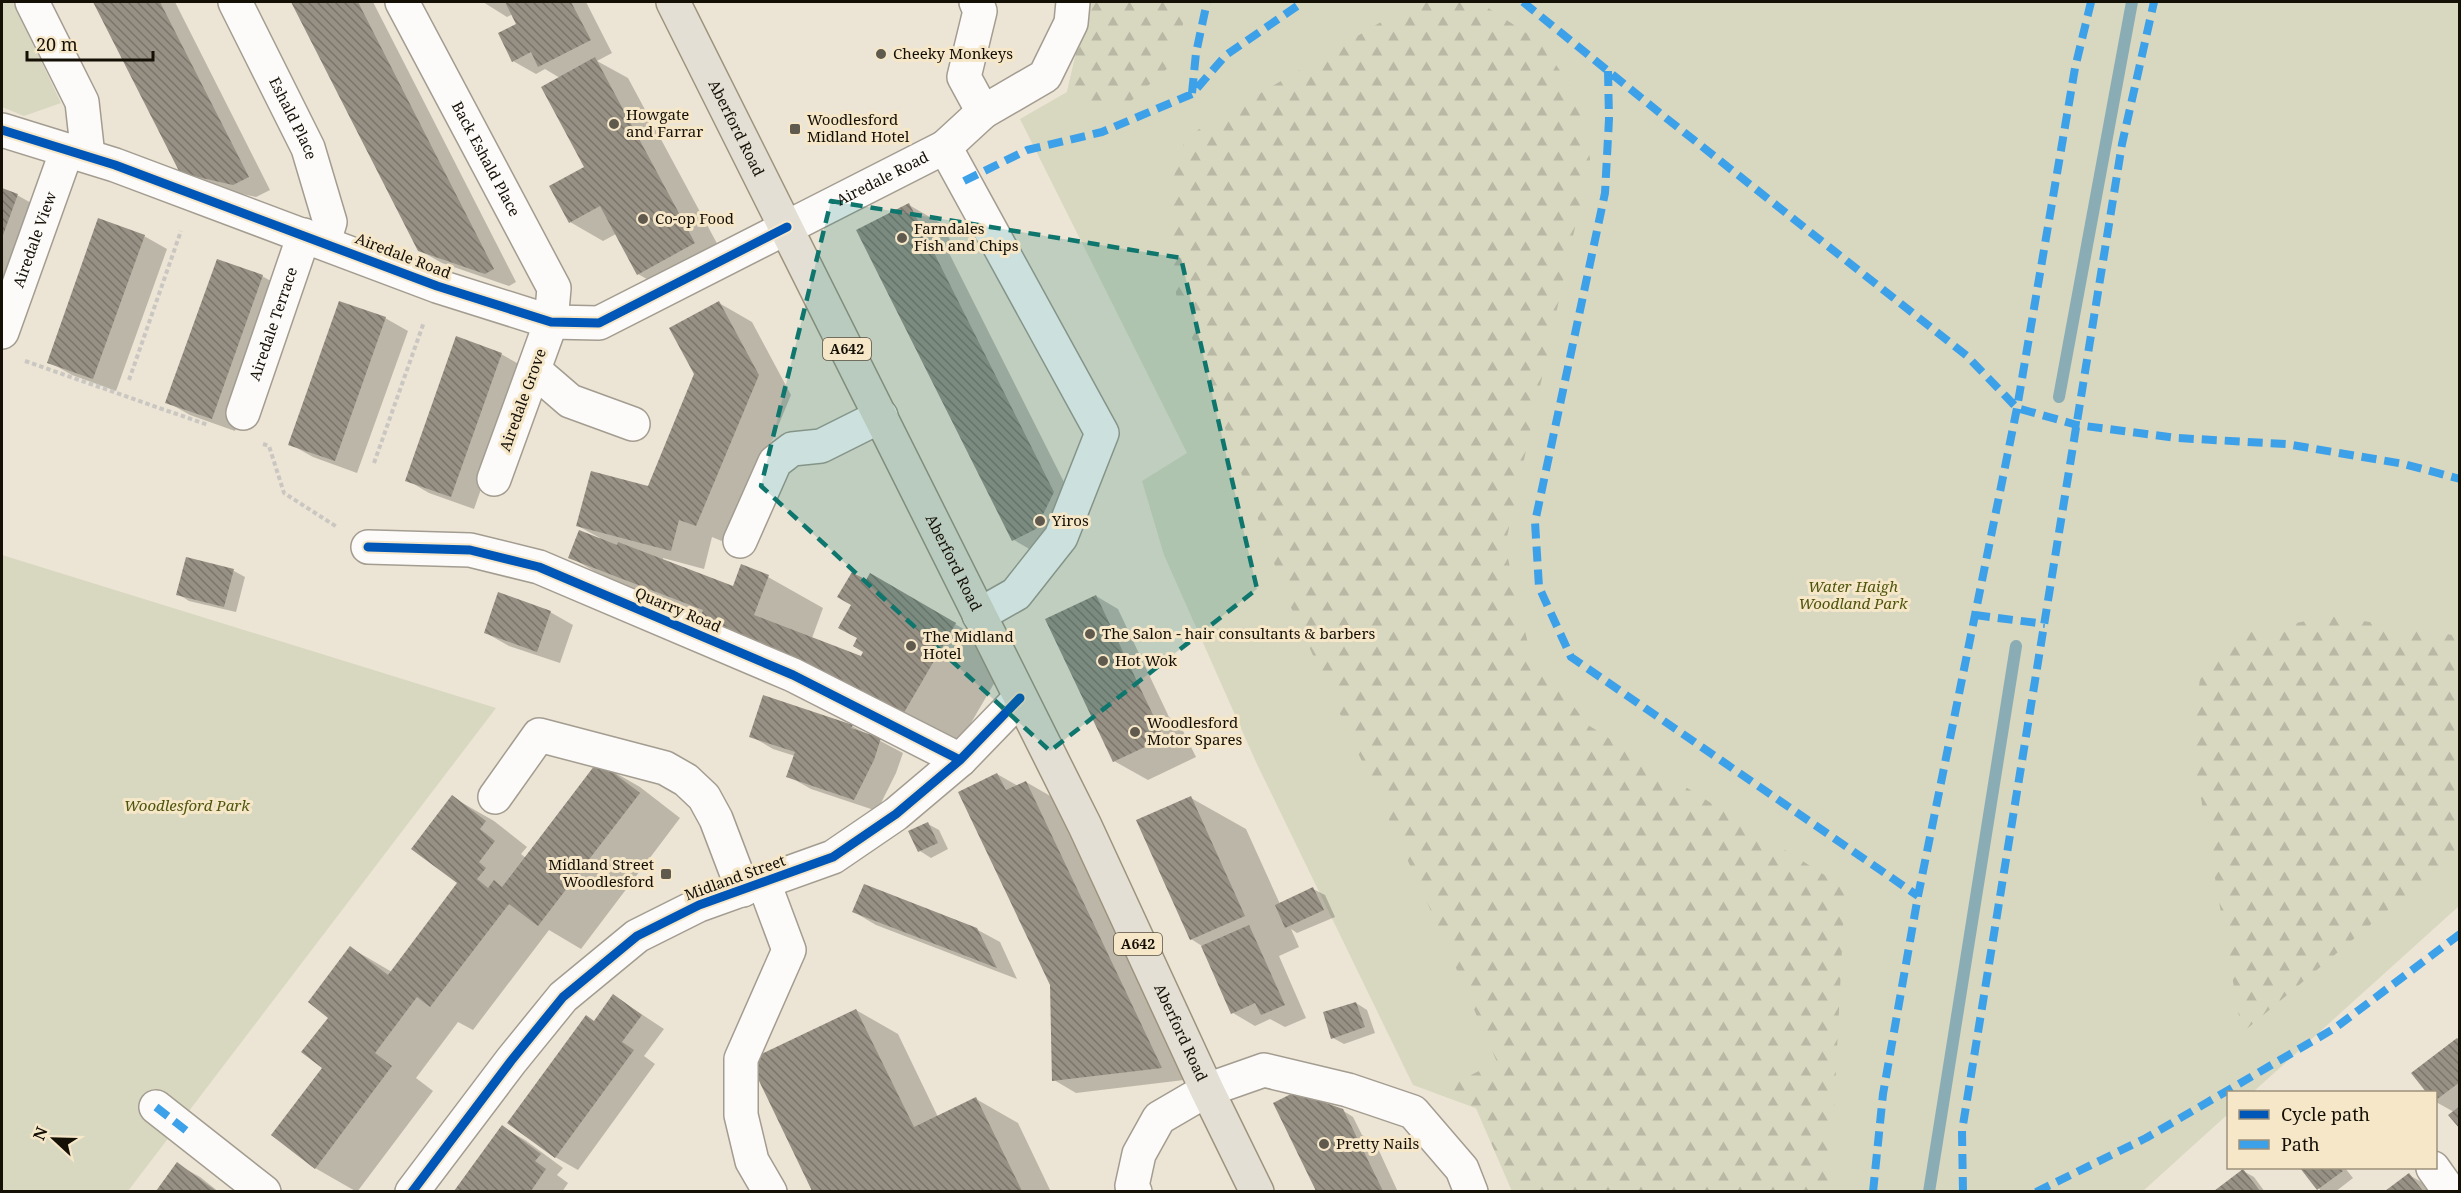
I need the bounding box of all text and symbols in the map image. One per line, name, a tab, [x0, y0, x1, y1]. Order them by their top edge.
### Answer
scale bar	[27, 24, 153, 62]
text: 20 m	[36, 32, 78, 56]
place label: Cheeky Monkeys	[893, 43, 1013, 63]
marker: Cheeky Monkeys	[874, 47, 888, 61]
street label: Eshald Place	[265, 73, 322, 162]
street label: Aberford Road	[704, 76, 769, 179]
street label: Back Eshald Place	[448, 98, 525, 220]
place label: Howgate and Farrar	[626, 104, 703, 141]
place label: Woodlesford Midland Hotel	[807, 109, 910, 146]
marker: Howgate and Farrar	[607, 117, 621, 131]
marker: Woodlesford Midland Hotel	[788, 122, 802, 136]
street label: Airedale Road	[833, 146, 932, 210]
street label: Airedale View	[8, 189, 60, 290]
place label: Co-op Food	[655, 208, 734, 228]
marker: Co-op Food	[636, 212, 650, 226]
place label: Farndales Fish and Chips	[914, 218, 1019, 255]
street label: Airedale Road	[353, 228, 454, 282]
marker: Farndales Fish and Chips	[895, 231, 909, 245]
street label: Airedale Terrace	[244, 264, 301, 383]
road number: A642	[823, 338, 871, 360]
street label: Airedale Grove	[494, 346, 550, 454]
place label: Yiros	[1051, 510, 1089, 530]
street label: Aberford Road	[922, 511, 987, 614]
marker: Yiros	[1033, 514, 1047, 528]
park label: Water Haigh Woodland Park	[1798, 576, 1908, 613]
street label: Quarry Road	[632, 582, 725, 636]
place label: The Salon - hair consultants & barbers	[1102, 623, 1375, 643]
place label: The Midland Hotel	[923, 626, 1014, 663]
marker: The Salon - hair consultants & barbers	[1083, 627, 1097, 641]
marker: The Midland Hotel	[904, 639, 918, 653]
place label: Hot Wok	[1115, 650, 1177, 670]
marker: Hot Wok	[1096, 654, 1110, 668]
place label: Woodlesford Motor Spares	[1147, 712, 1243, 749]
marker: Woodlesford Motor Spares	[1128, 725, 1142, 739]
park label: Woodlesford Park	[124, 795, 250, 815]
street label: Midland Street	[682, 850, 788, 905]
place label: Midland Street Woodlesford	[548, 854, 654, 891]
marker: Midland Street Woodlesford	[659, 867, 673, 881]
road number: A642	[1114, 933, 1162, 955]
street label: Aberford Road	[1150, 980, 1213, 1084]
legend	[2227, 1091, 2437, 1169]
text: Cycle path	[2281, 1102, 2370, 1126]
north arrow	[24, 1109, 84, 1169]
text: N	[28, 1123, 53, 1143]
text: Path	[2281, 1132, 2320, 1156]
place label: Pretty Nails	[1336, 1133, 1419, 1153]
marker: Pretty Nails	[1317, 1137, 1331, 1151]

